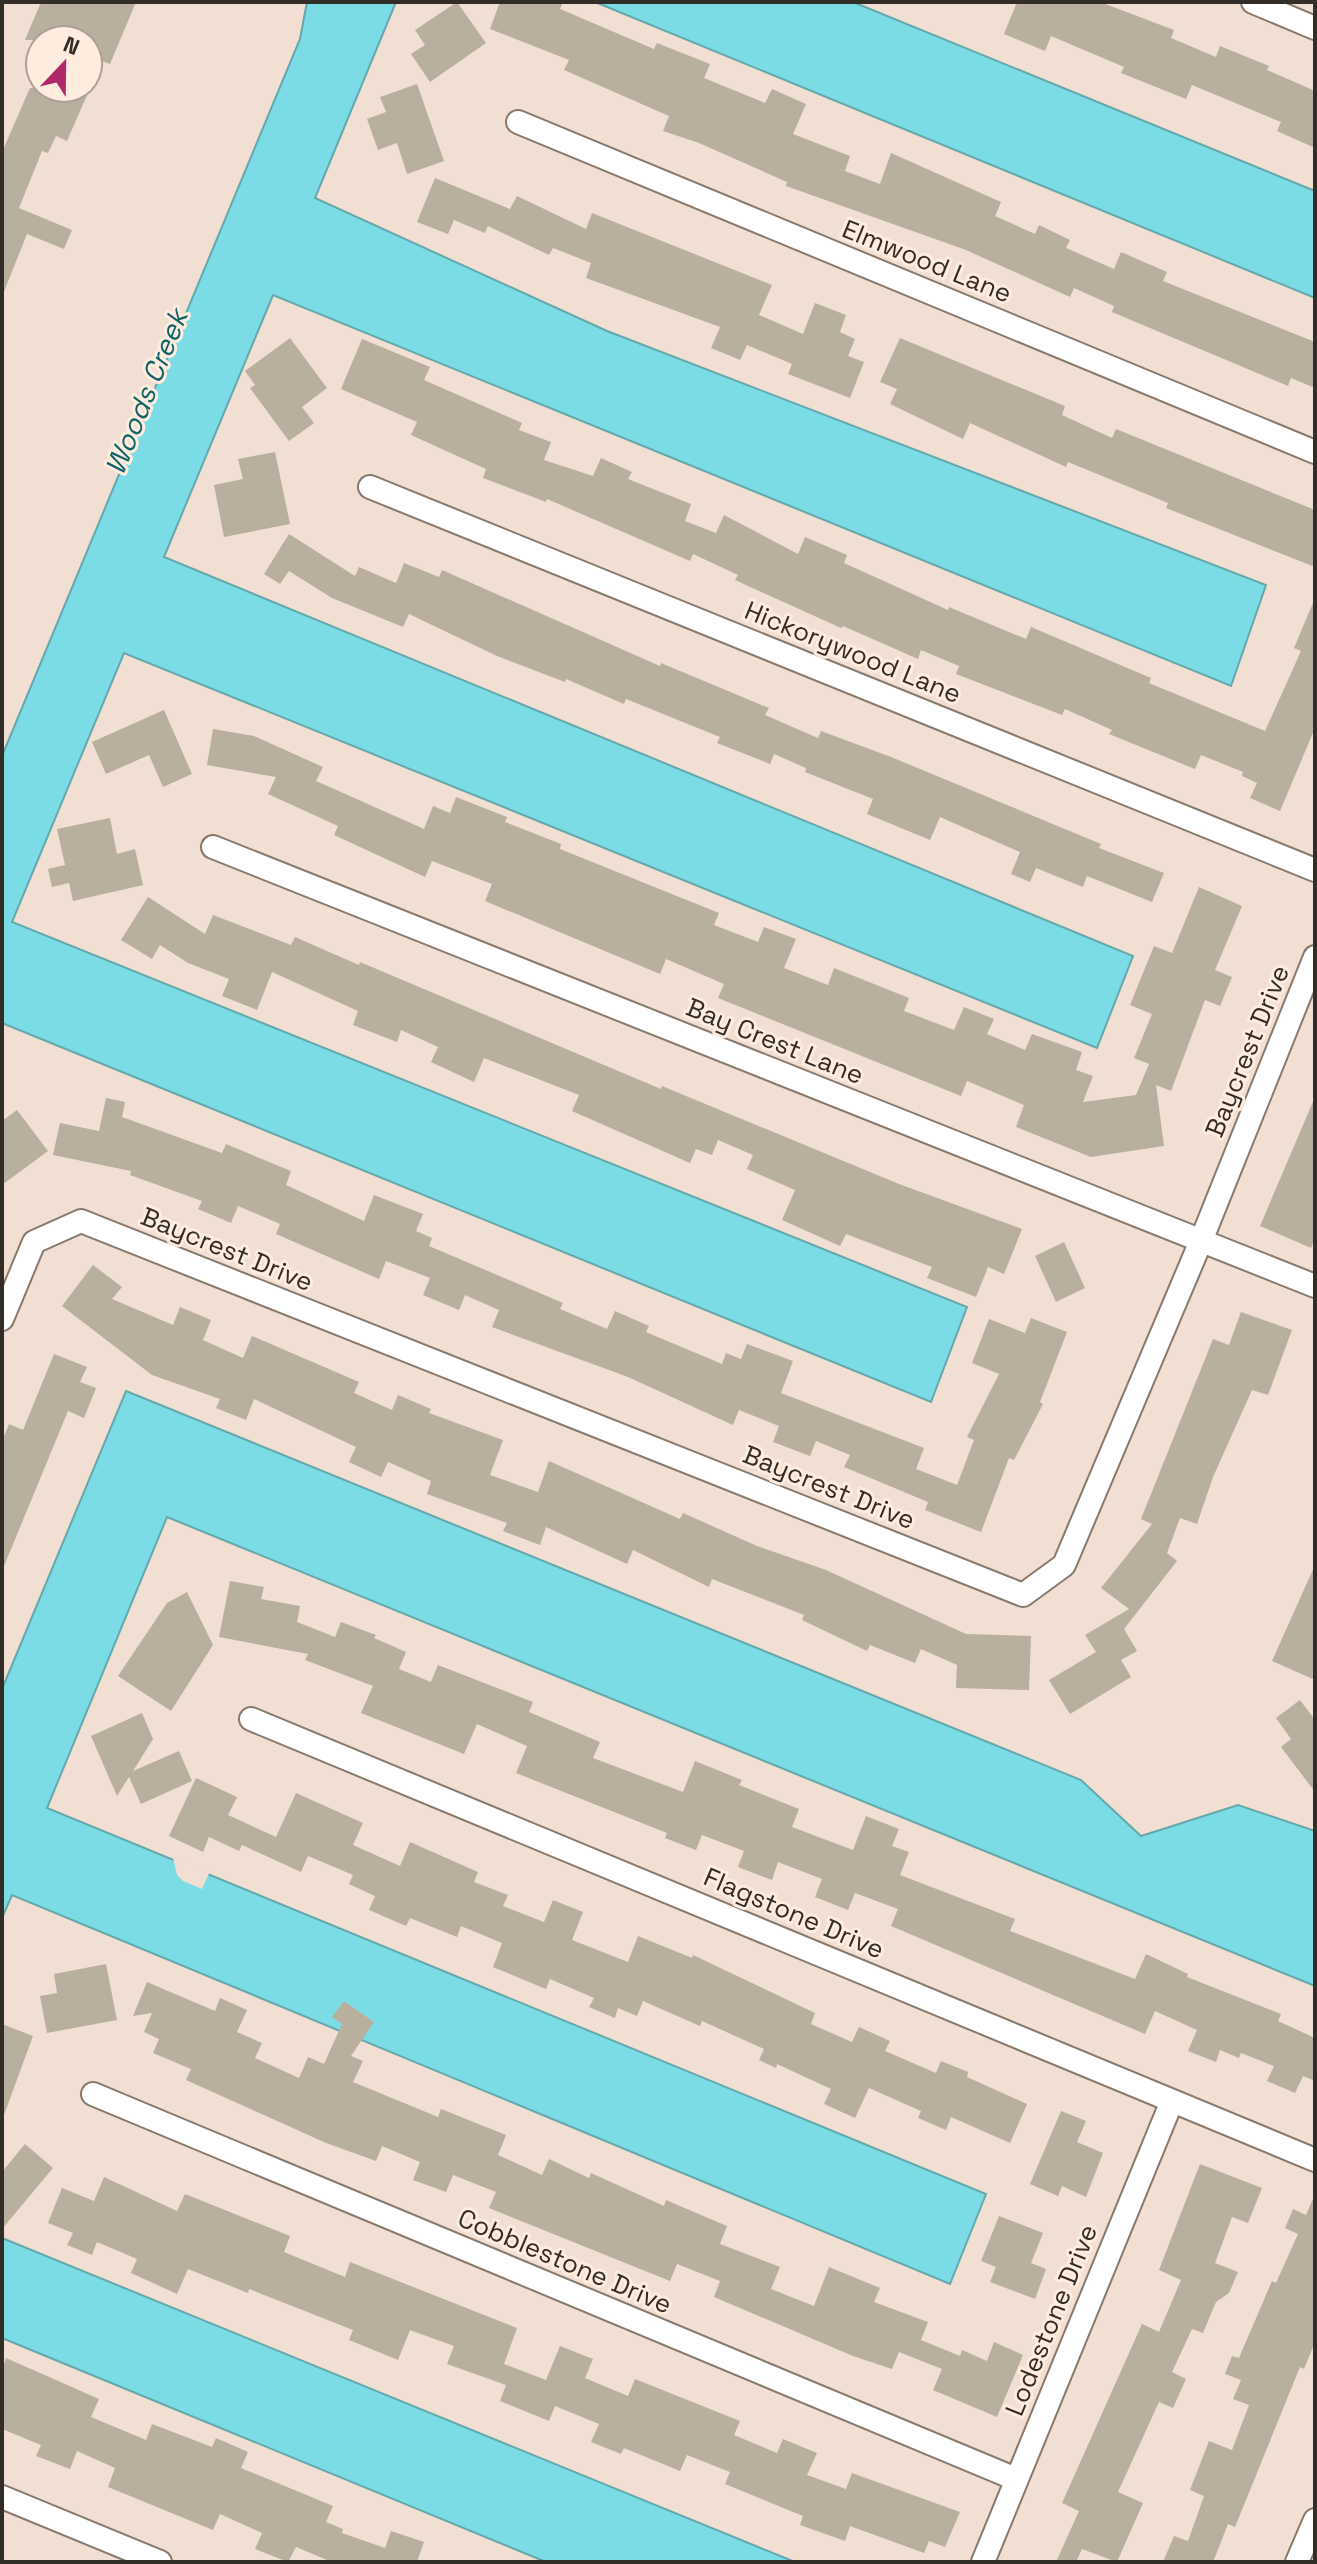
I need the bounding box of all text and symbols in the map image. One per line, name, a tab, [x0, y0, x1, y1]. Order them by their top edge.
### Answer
north arrow	[24, 24, 104, 104]
text: N	[59, 30, 84, 61]
street label: Elmwood Lane	[837, 212, 1017, 310]
water label: Woods Creek	[97, 301, 197, 480]
street label: Hickorywood Lane	[740, 593, 966, 711]
street label: Baycrest Drive	[1197, 960, 1297, 1142]
street label: Bay Crest Lane	[681, 990, 869, 1092]
street label: Baycrest Drive	[136, 1199, 318, 1299]
street label: Baycrest Drive	[738, 1437, 920, 1537]
street label: Flagstone Drive	[699, 1860, 889, 1966]
street label: Cobblestone Drive	[453, 2201, 677, 2321]
street label: Lodestone Drive	[997, 2219, 1105, 2421]

